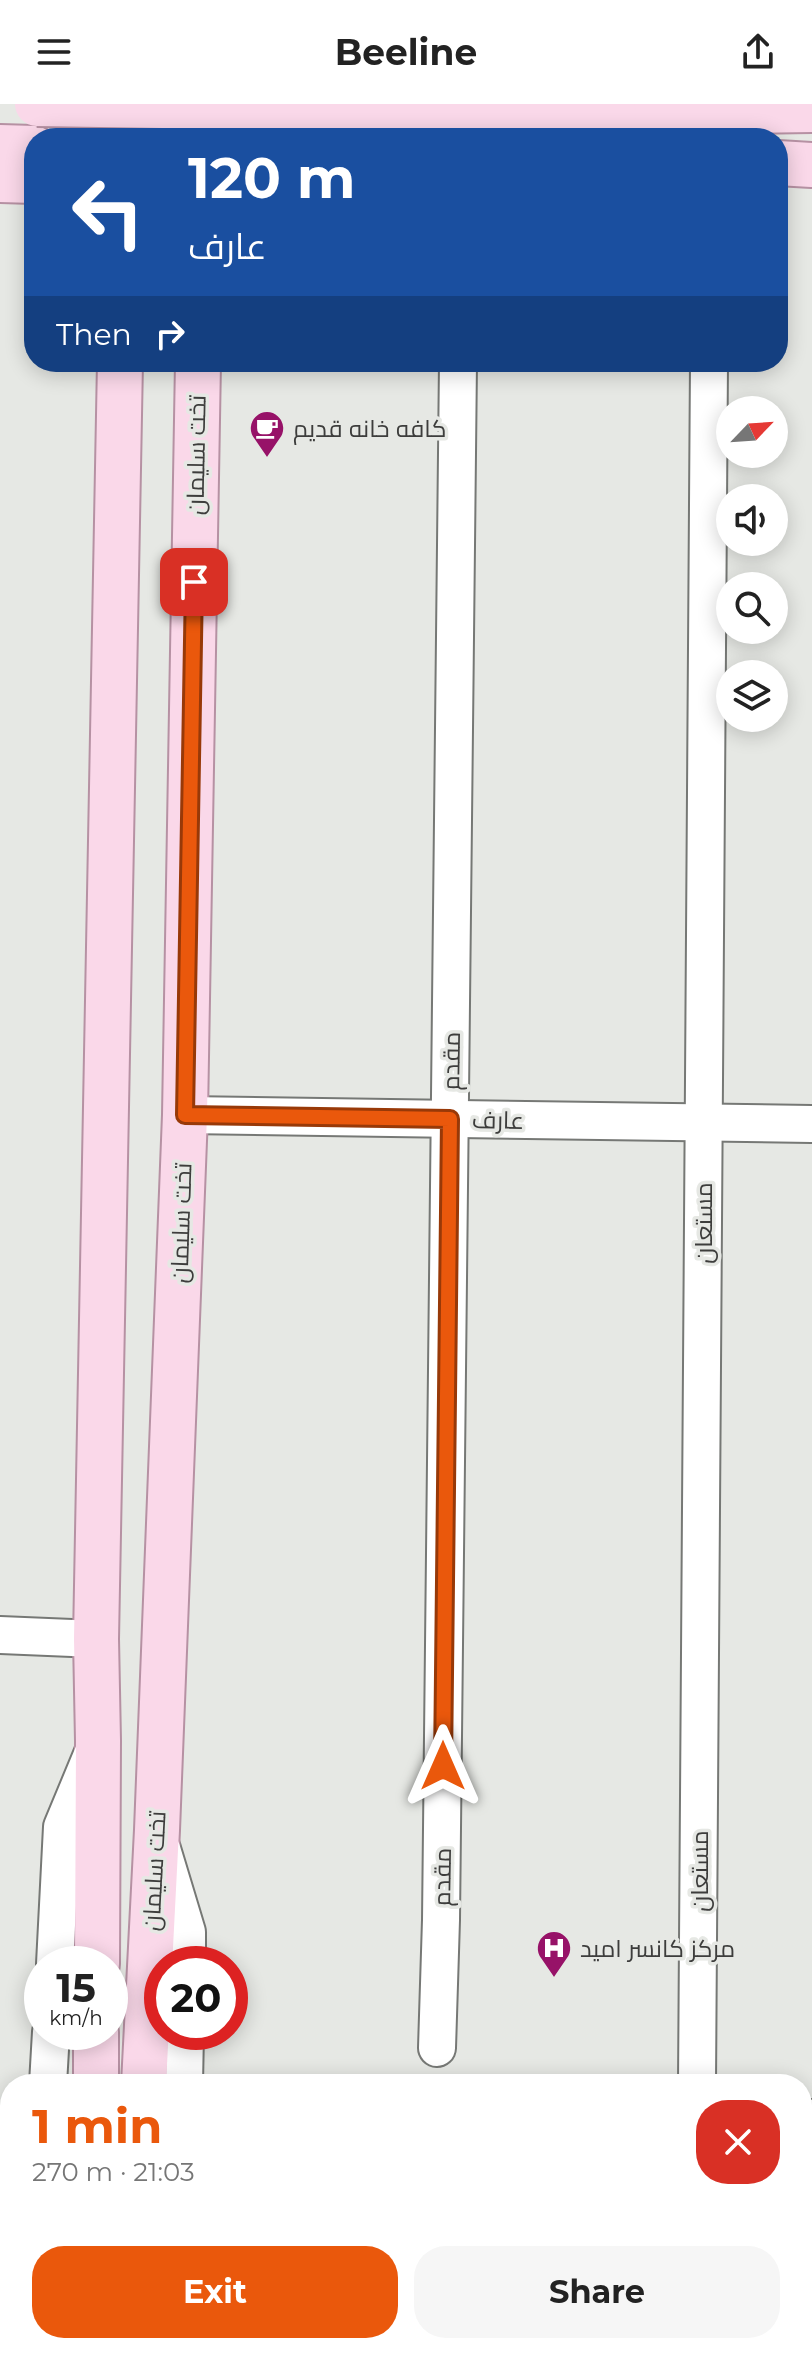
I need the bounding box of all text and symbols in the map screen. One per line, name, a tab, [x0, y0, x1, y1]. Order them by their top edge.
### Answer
icon: menu	[32, 30, 76, 74]
text: Beeline	[335, 30, 477, 74]
icon: share	[736, 30, 780, 74]
text: 120 m	[188, 144, 356, 212]
icon: left	[56, 160, 160, 264]
text: عارف	[188, 224, 267, 268]
icon: right	[148, 312, 192, 356]
text: Then	[56, 316, 132, 353]
street label: تخت سلیمان	[180, 394, 212, 515]
north arrow	[716, 396, 788, 468]
map controls	[716, 396, 788, 732]
cafe icon: کافه خانه قدیم	[248, 409, 286, 459]
place label: کافه خانه قدیم	[293, 414, 446, 445]
button: sound	[716, 484, 788, 556]
pin	[160, 548, 228, 616]
icon: arrive	[172, 560, 216, 604]
button: search	[716, 572, 788, 644]
button: layers	[716, 660, 788, 732]
street label: مقدم	[436, 1031, 468, 1091]
street label: عارف	[472, 1105, 524, 1135]
street label: تخت سلیمان	[164, 1162, 198, 1284]
street label: مستعان	[689, 1182, 718, 1264]
position arrow	[401, 1724, 485, 1808]
street label: تخت سلیمان	[136, 1810, 172, 1932]
street label: مستعان	[685, 1830, 714, 1912]
street label: مقدم	[427, 1847, 459, 1907]
hospital icon: مرکز کانسر امید	[535, 1929, 573, 1979]
place label: مرکز کانسر امید	[580, 1934, 735, 1963]
speed limit sign: 20	[144, 1946, 248, 2050]
text: 15	[56, 1963, 96, 2012]
text: km/h	[49, 2006, 103, 2030]
text: 1 min	[32, 2097, 162, 2155]
button: close	[696, 2100, 780, 2184]
text: 270 m · 21:03	[32, 2156, 195, 2188]
button: Exit	[32, 2246, 398, 2338]
button: Share	[414, 2246, 780, 2338]

